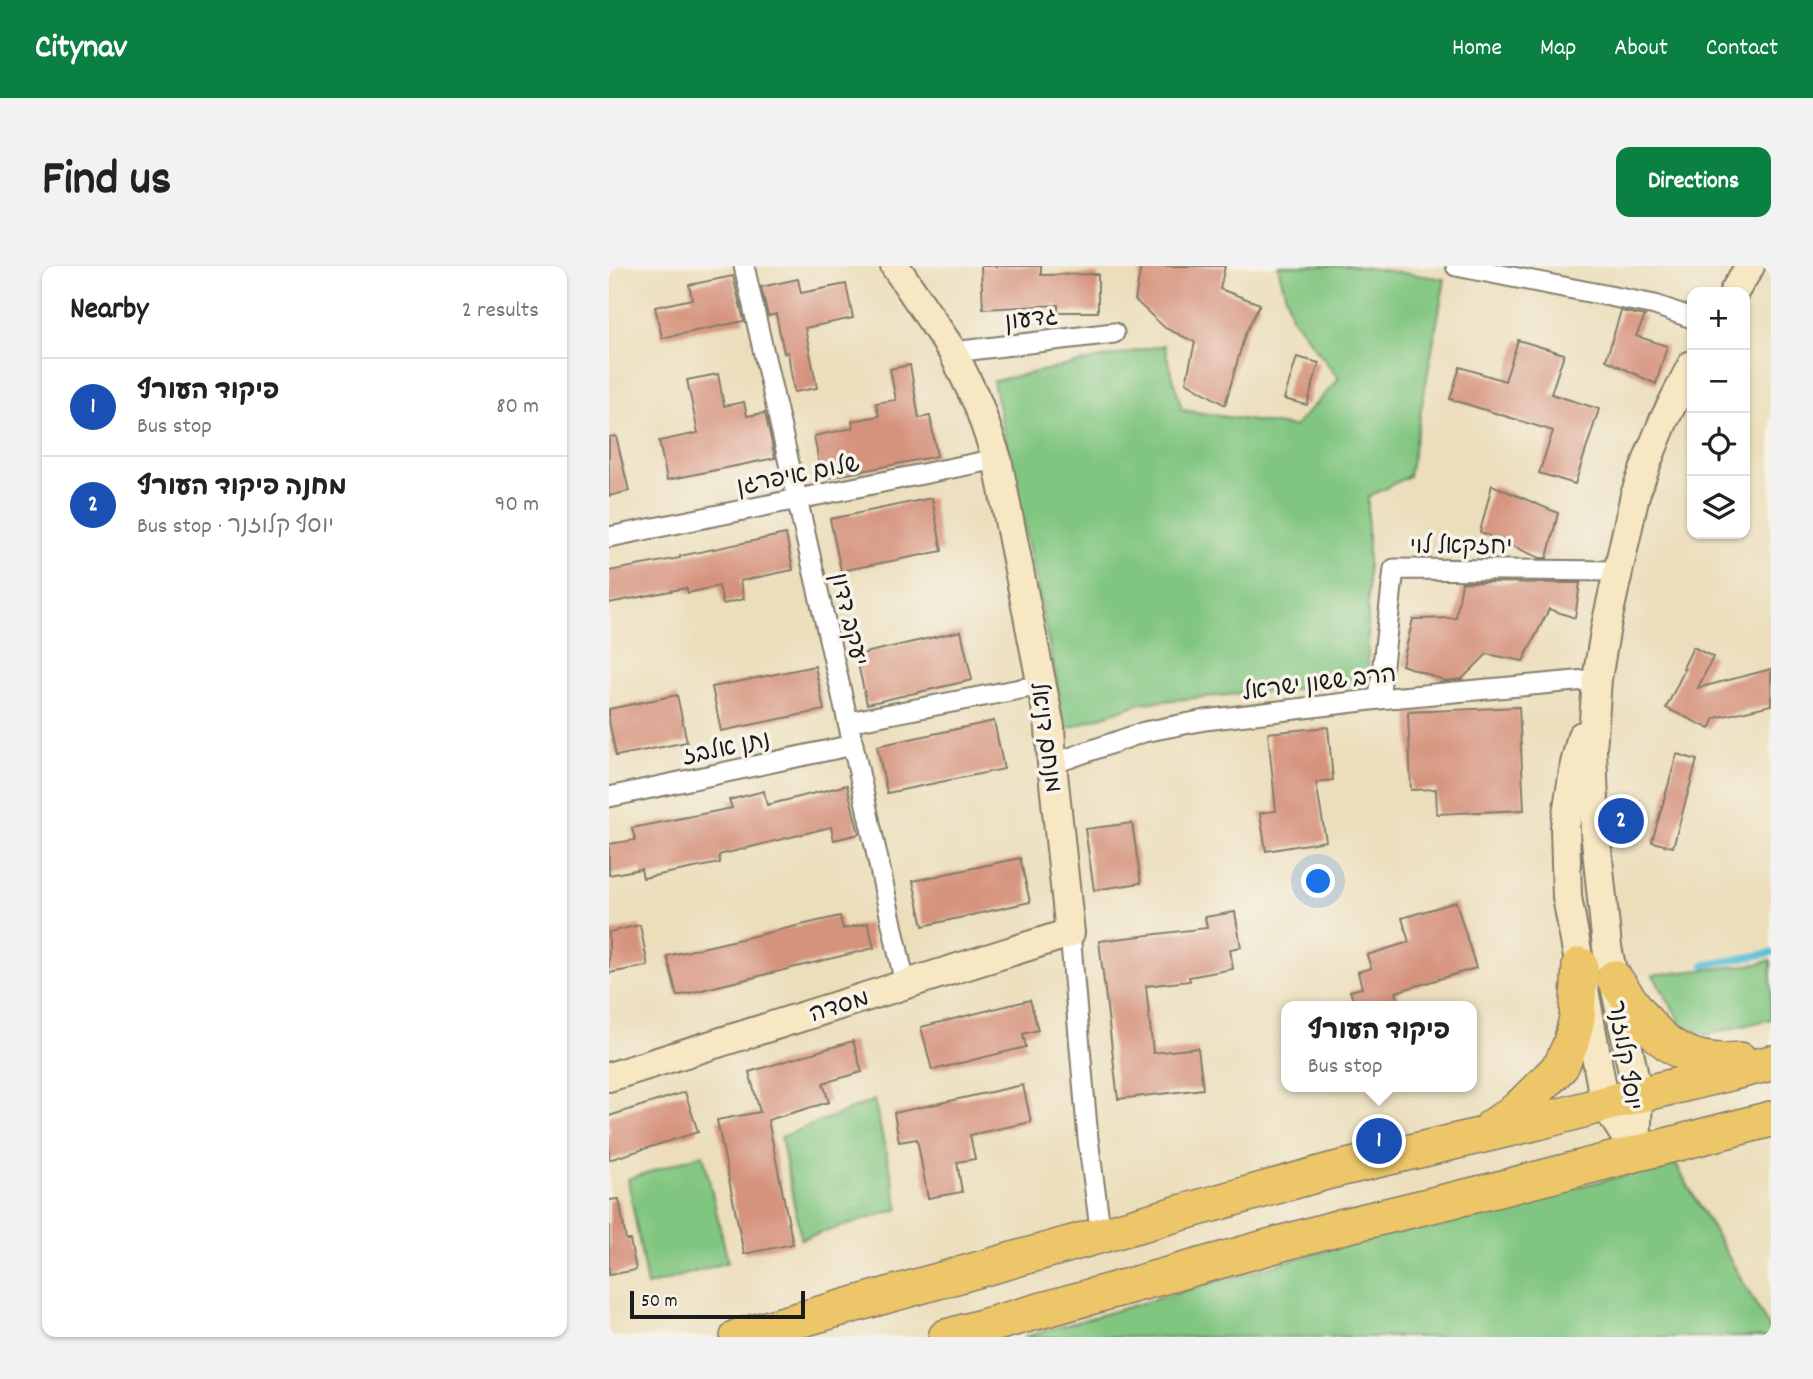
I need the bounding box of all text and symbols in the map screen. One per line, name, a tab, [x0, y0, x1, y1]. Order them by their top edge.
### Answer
text: Citynav	[35, 26, 127, 73]
text: Home	[1452, 32, 1502, 66]
text: Map	[1540, 32, 1576, 66]
text: About	[1614, 32, 1668, 66]
text: Contact	[1706, 32, 1778, 66]
text: Find us	[42, 147, 171, 217]
button: Directions	[1616, 147, 1771, 217]
map controls	[1687, 287, 1750, 539]
button: +	[1687, 287, 1750, 350]
text: Nearby	[70, 290, 148, 333]
text: 2 results	[462, 295, 539, 328]
street label: גדעון	[1003, 301, 1060, 341]
button: −	[1687, 350, 1750, 413]
text: פיקוד העורף	[137, 374, 279, 411]
text: 1	[90, 391, 96, 424]
text: 80 m	[496, 391, 539, 424]
text: Bus stop	[137, 411, 212, 444]
button: locate	[1687, 413, 1750, 476]
street label: שלום איפרגן	[734, 448, 863, 506]
text: מחנה פיקוד העורף	[137, 470, 347, 507]
button: layers	[1687, 476, 1750, 539]
text: 2	[88, 489, 98, 522]
text: 90 m	[495, 489, 539, 522]
text: Bus stop · יוסף קלוזנר	[137, 511, 334, 544]
street label: יחזקאל לוי	[1410, 531, 1512, 565]
street label: יעקב דדון	[820, 570, 874, 670]
street label: הרב ששון ישראל	[1240, 659, 1398, 711]
street label: מנחם דניאל	[1019, 680, 1069, 795]
street label: נתן אלבז	[680, 724, 774, 776]
pin: 2	[1598, 795, 1644, 847]
your location	[1301, 864, 1335, 898]
street label: מסדה	[806, 983, 874, 1033]
street label: יוסף קלוזנר	[1598, 998, 1649, 1113]
popup	[1281, 1001, 1477, 1092]
text: פיקוד העורף	[1308, 1014, 1450, 1051]
text: Bus stop	[1308, 1051, 1383, 1084]
pin: 1	[1356, 1115, 1402, 1167]
scale bar	[630, 1288, 805, 1320]
text: 50 m	[641, 1289, 678, 1316]

